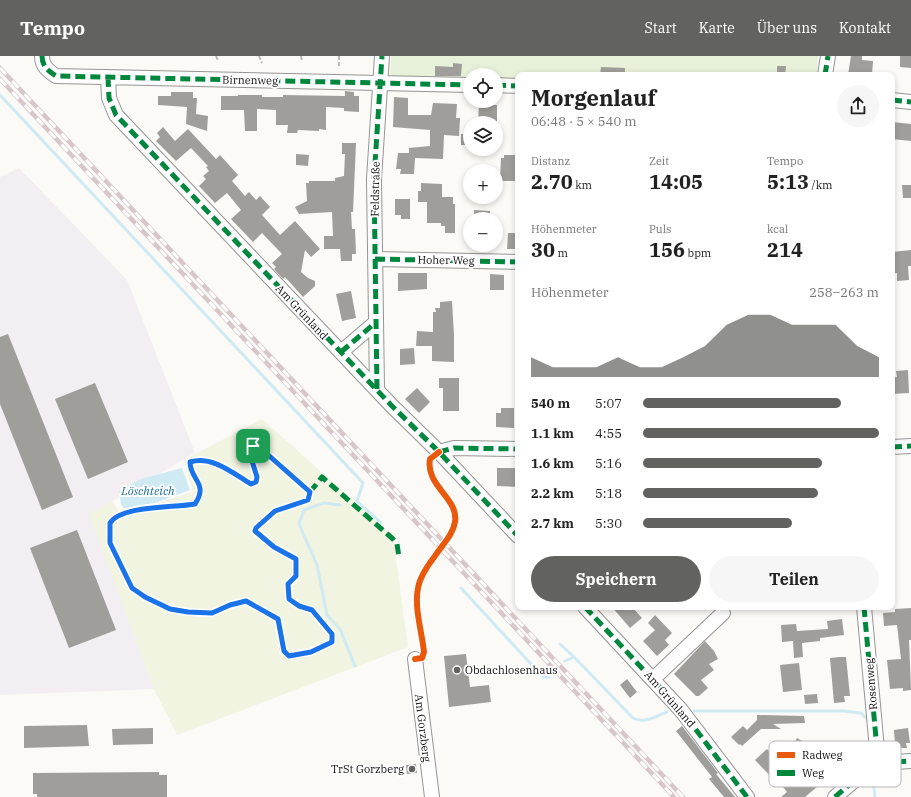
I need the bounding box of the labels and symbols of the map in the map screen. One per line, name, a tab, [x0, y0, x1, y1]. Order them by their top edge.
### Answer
street label: Birnenweg	[222, 73, 278, 87]
street label: Feldstraße	[368, 161, 382, 217]
street label: Hoher Weg	[417, 253, 475, 267]
street label: Am Grünland	[273, 281, 331, 343]
pin	[236, 429, 270, 463]
water label: Löschteich	[120, 483, 175, 498]
street label: Rosenweg	[862, 657, 880, 710]
place label: Obdachlosenhaus	[465, 663, 558, 677]
marker: Obdachlosenhaus	[452, 665, 462, 675]
street label: Am Grünland	[642, 668, 699, 730]
street label: Am Gorzberg	[412, 693, 434, 763]
legend	[769, 741, 901, 787]
text: Radweg	[802, 748, 842, 762]
place label: TrSt Gorzberg	[331, 762, 404, 776]
marker: TrSt Gorzberg	[407, 764, 417, 774]
text: Weg	[802, 766, 824, 780]

